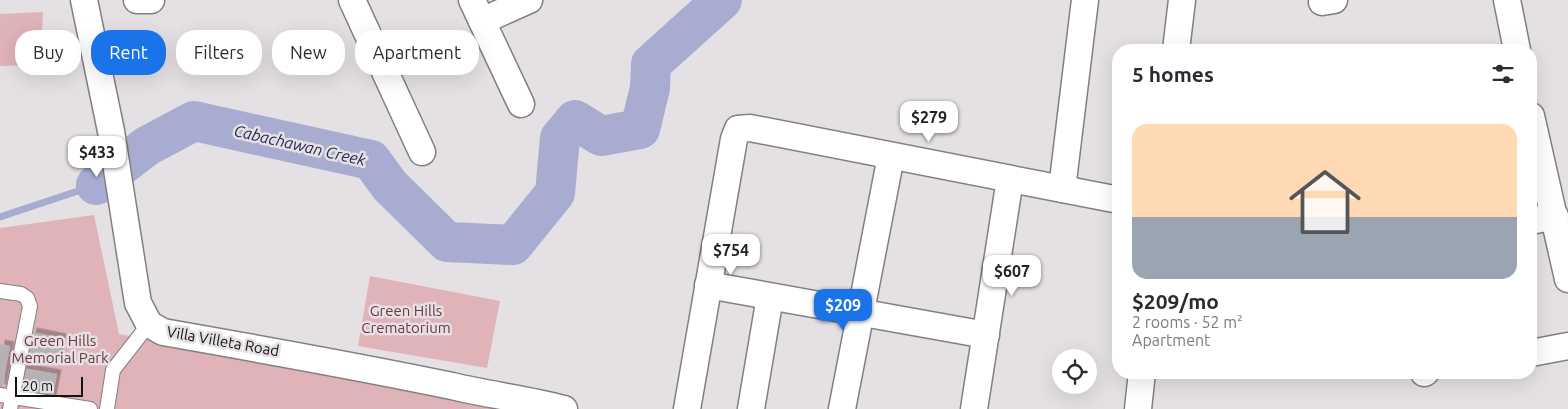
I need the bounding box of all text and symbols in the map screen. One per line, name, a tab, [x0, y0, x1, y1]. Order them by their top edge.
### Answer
chip: Buy	[15, 30, 81, 75]
chip: Rent	[91, 30, 166, 75]
chip: Filters	[176, 30, 262, 75]
chip: New	[272, 30, 345, 75]
chip: Apartment	[355, 30, 479, 75]
icon: filters	[1489, 60, 1517, 88]
text: 5 homes	[1132, 62, 1214, 86]
pin: $279	[899, 100, 959, 143]
text: $279	[911, 108, 947, 126]
water label: Cabachawan Creek	[232, 121, 368, 169]
pin: $433	[67, 136, 127, 178]
text: $433	[79, 143, 115, 161]
icon: home	[1280, 157, 1370, 247]
pin: $754	[701, 234, 761, 276]
text: $754	[713, 241, 749, 259]
pin: $607	[982, 254, 1042, 297]
text: $607	[994, 262, 1030, 280]
pin: $209	[813, 288, 873, 331]
text: $209/mo	[1132, 289, 1219, 313]
text: $209	[825, 296, 861, 314]
park label: Green Hills Crematorium	[361, 302, 451, 336]
text: 2 rooms · 52 m²	[1132, 313, 1243, 331]
street label: Villa Villeta Road	[165, 323, 281, 359]
text: Apartment	[1132, 331, 1210, 349]
park label: Green Hills Memorial Park	[11, 332, 109, 366]
map controls	[1052, 349, 1097, 394]
button: locate	[1052, 349, 1097, 394]
scale bar	[15, 374, 82, 397]
text: 20 m	[22, 378, 53, 394]

